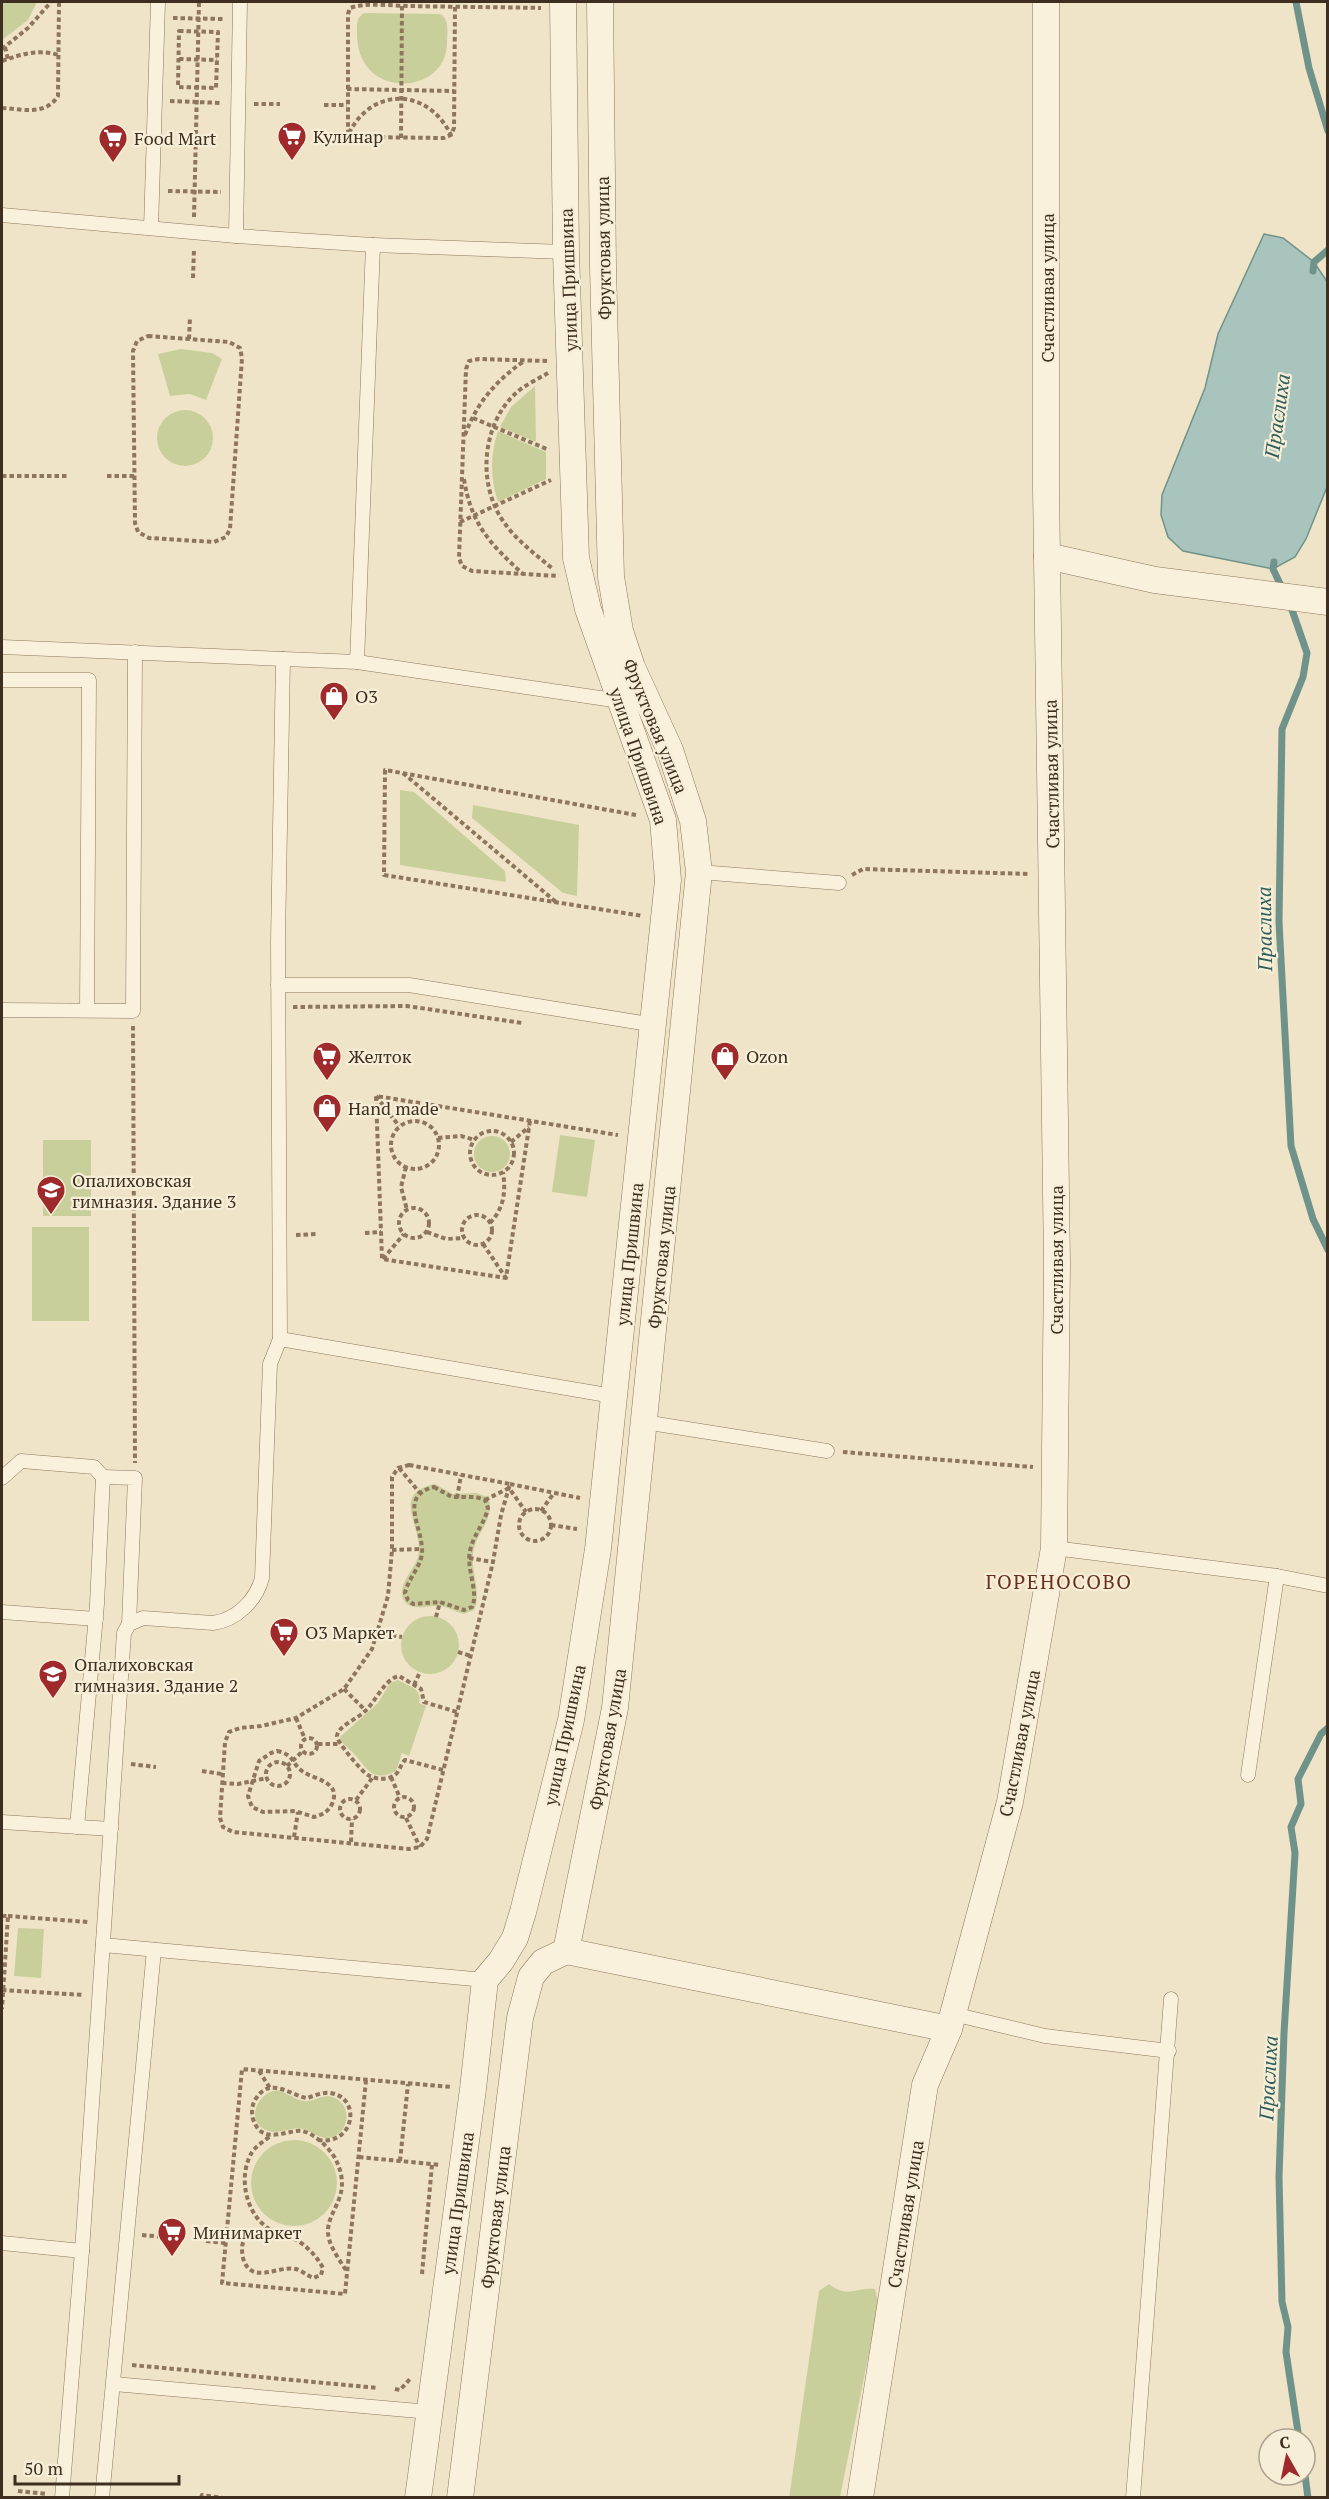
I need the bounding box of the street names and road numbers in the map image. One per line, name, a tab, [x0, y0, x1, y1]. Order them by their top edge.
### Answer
street label: Фруктовая улица	[590, 176, 616, 320]
street label: улица Пришвина	[553, 208, 583, 353]
street label: Счастливая улица	[1035, 213, 1059, 363]
street label: Фруктовая улица	[618, 655, 694, 797]
street label: улица Пришвина	[604, 683, 674, 828]
street label: Счастливая улица	[1038, 699, 1064, 849]
street label: улица Пришвина	[609, 1181, 648, 1328]
street label: Фруктовая улица	[642, 1184, 680, 1330]
street label: Счастливая улица	[1044, 1185, 1068, 1335]
street label: улица Пришвина	[537, 1662, 591, 1809]
street label: Фруктовая улица	[583, 1666, 631, 1812]
street label: Счастливая улица	[993, 1667, 1045, 1819]
street label: улица Пришвина	[435, 2130, 479, 2277]
street label: Счастливая улица	[881, 2138, 929, 2290]
street label: Фруктовая улица	[474, 2144, 516, 2290]

